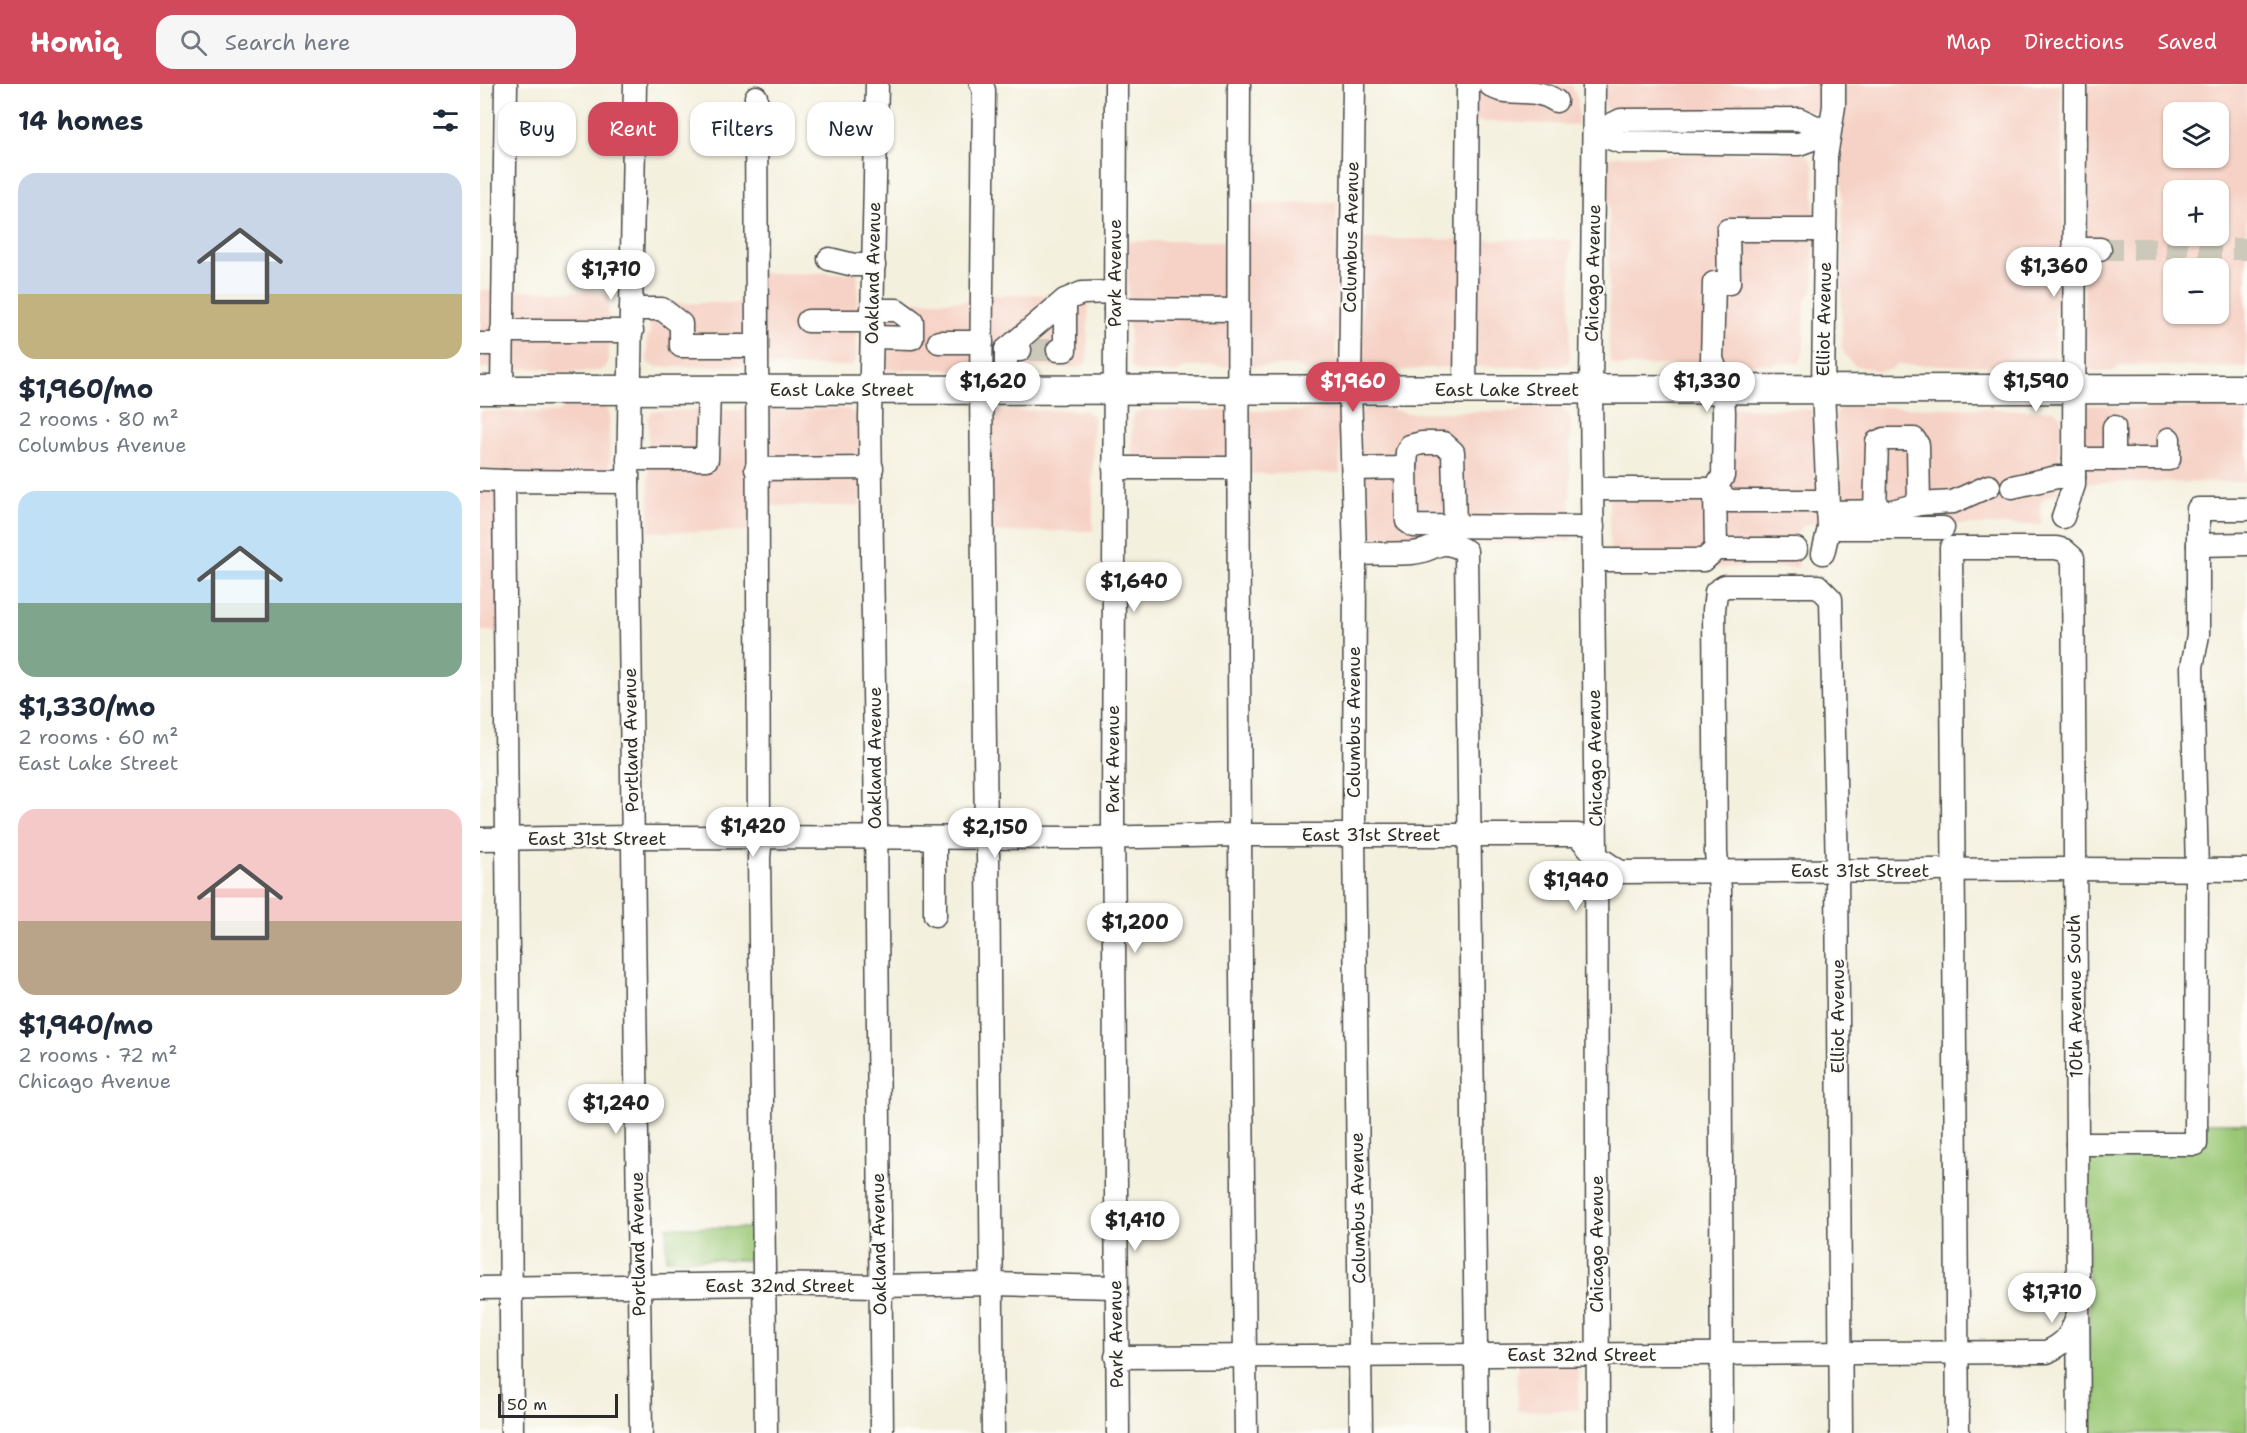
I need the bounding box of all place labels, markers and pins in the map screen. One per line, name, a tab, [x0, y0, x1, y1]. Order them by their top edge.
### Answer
pin: $1,360	[2005, 247, 2103, 298]
pin: $1,710	[562, 250, 660, 301]
pin: $1,620	[944, 362, 1042, 413]
pin: $1,960	[1304, 362, 1402, 413]
pin: $1,330	[1658, 362, 1756, 413]
pin: $1,590	[1987, 362, 2085, 413]
pin: $1,640	[1085, 562, 1183, 613]
pin: $1,420	[704, 807, 802, 858]
pin: $2,150	[946, 808, 1044, 859]
pin: $1,940	[1527, 861, 1625, 912]
pin: $1,200	[1086, 903, 1184, 954]
pin: $1,240	[567, 1084, 665, 1135]
pin: $1,410	[1086, 1201, 1184, 1252]
pin: $1,710	[2003, 1273, 2101, 1324]

